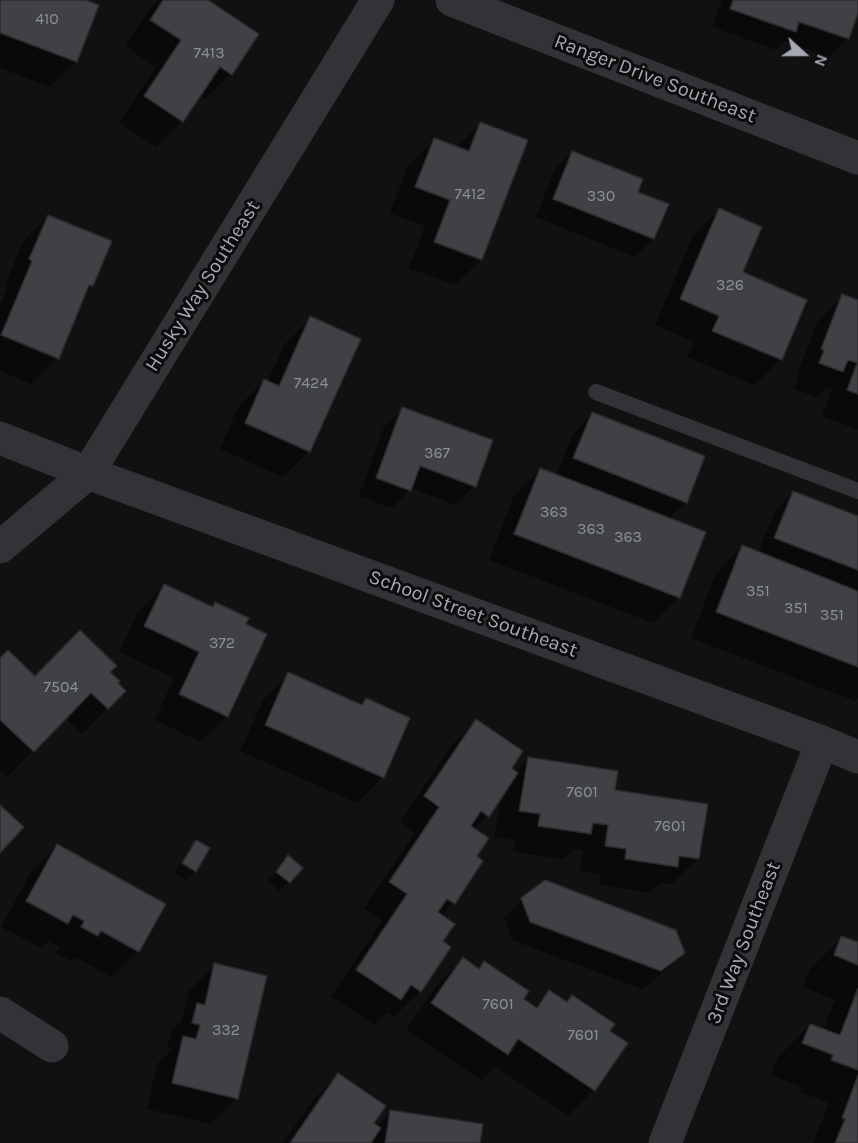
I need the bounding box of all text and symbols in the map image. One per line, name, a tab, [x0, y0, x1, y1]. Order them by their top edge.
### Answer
house number: 410	[35, 9, 59, 29]
north arrow	[774, 24, 834, 84]
street label: Ranger Drive Southeast	[551, 29, 759, 129]
house number: 7413	[193, 43, 225, 63]
text: N	[810, 52, 832, 69]
house number: 7412	[454, 184, 486, 204]
house number: 330	[587, 186, 615, 206]
street label: Husky Way Southeast	[141, 196, 265, 376]
house number: 326	[716, 275, 744, 295]
house number: 7424	[294, 373, 328, 393]
house number: 367	[424, 443, 450, 463]
house number: 363	[540, 502, 568, 522]
house number: 363	[577, 519, 605, 539]
house number: 363	[614, 527, 642, 547]
street label: School Street Southeast	[365, 565, 581, 663]
house number: 351	[746, 581, 770, 601]
house number: 351	[784, 598, 808, 618]
house number: 351	[820, 605, 844, 625]
house number: 372	[209, 633, 235, 653]
house number: 7504	[44, 677, 78, 697]
house number: 7601	[566, 782, 598, 802]
house number: 7601	[654, 816, 686, 836]
street label: 3rd Way Southeast	[702, 858, 786, 1028]
house number: 7601	[482, 994, 514, 1014]
house number: 332	[212, 1020, 240, 1040]
house number: 7601	[567, 1025, 599, 1045]

